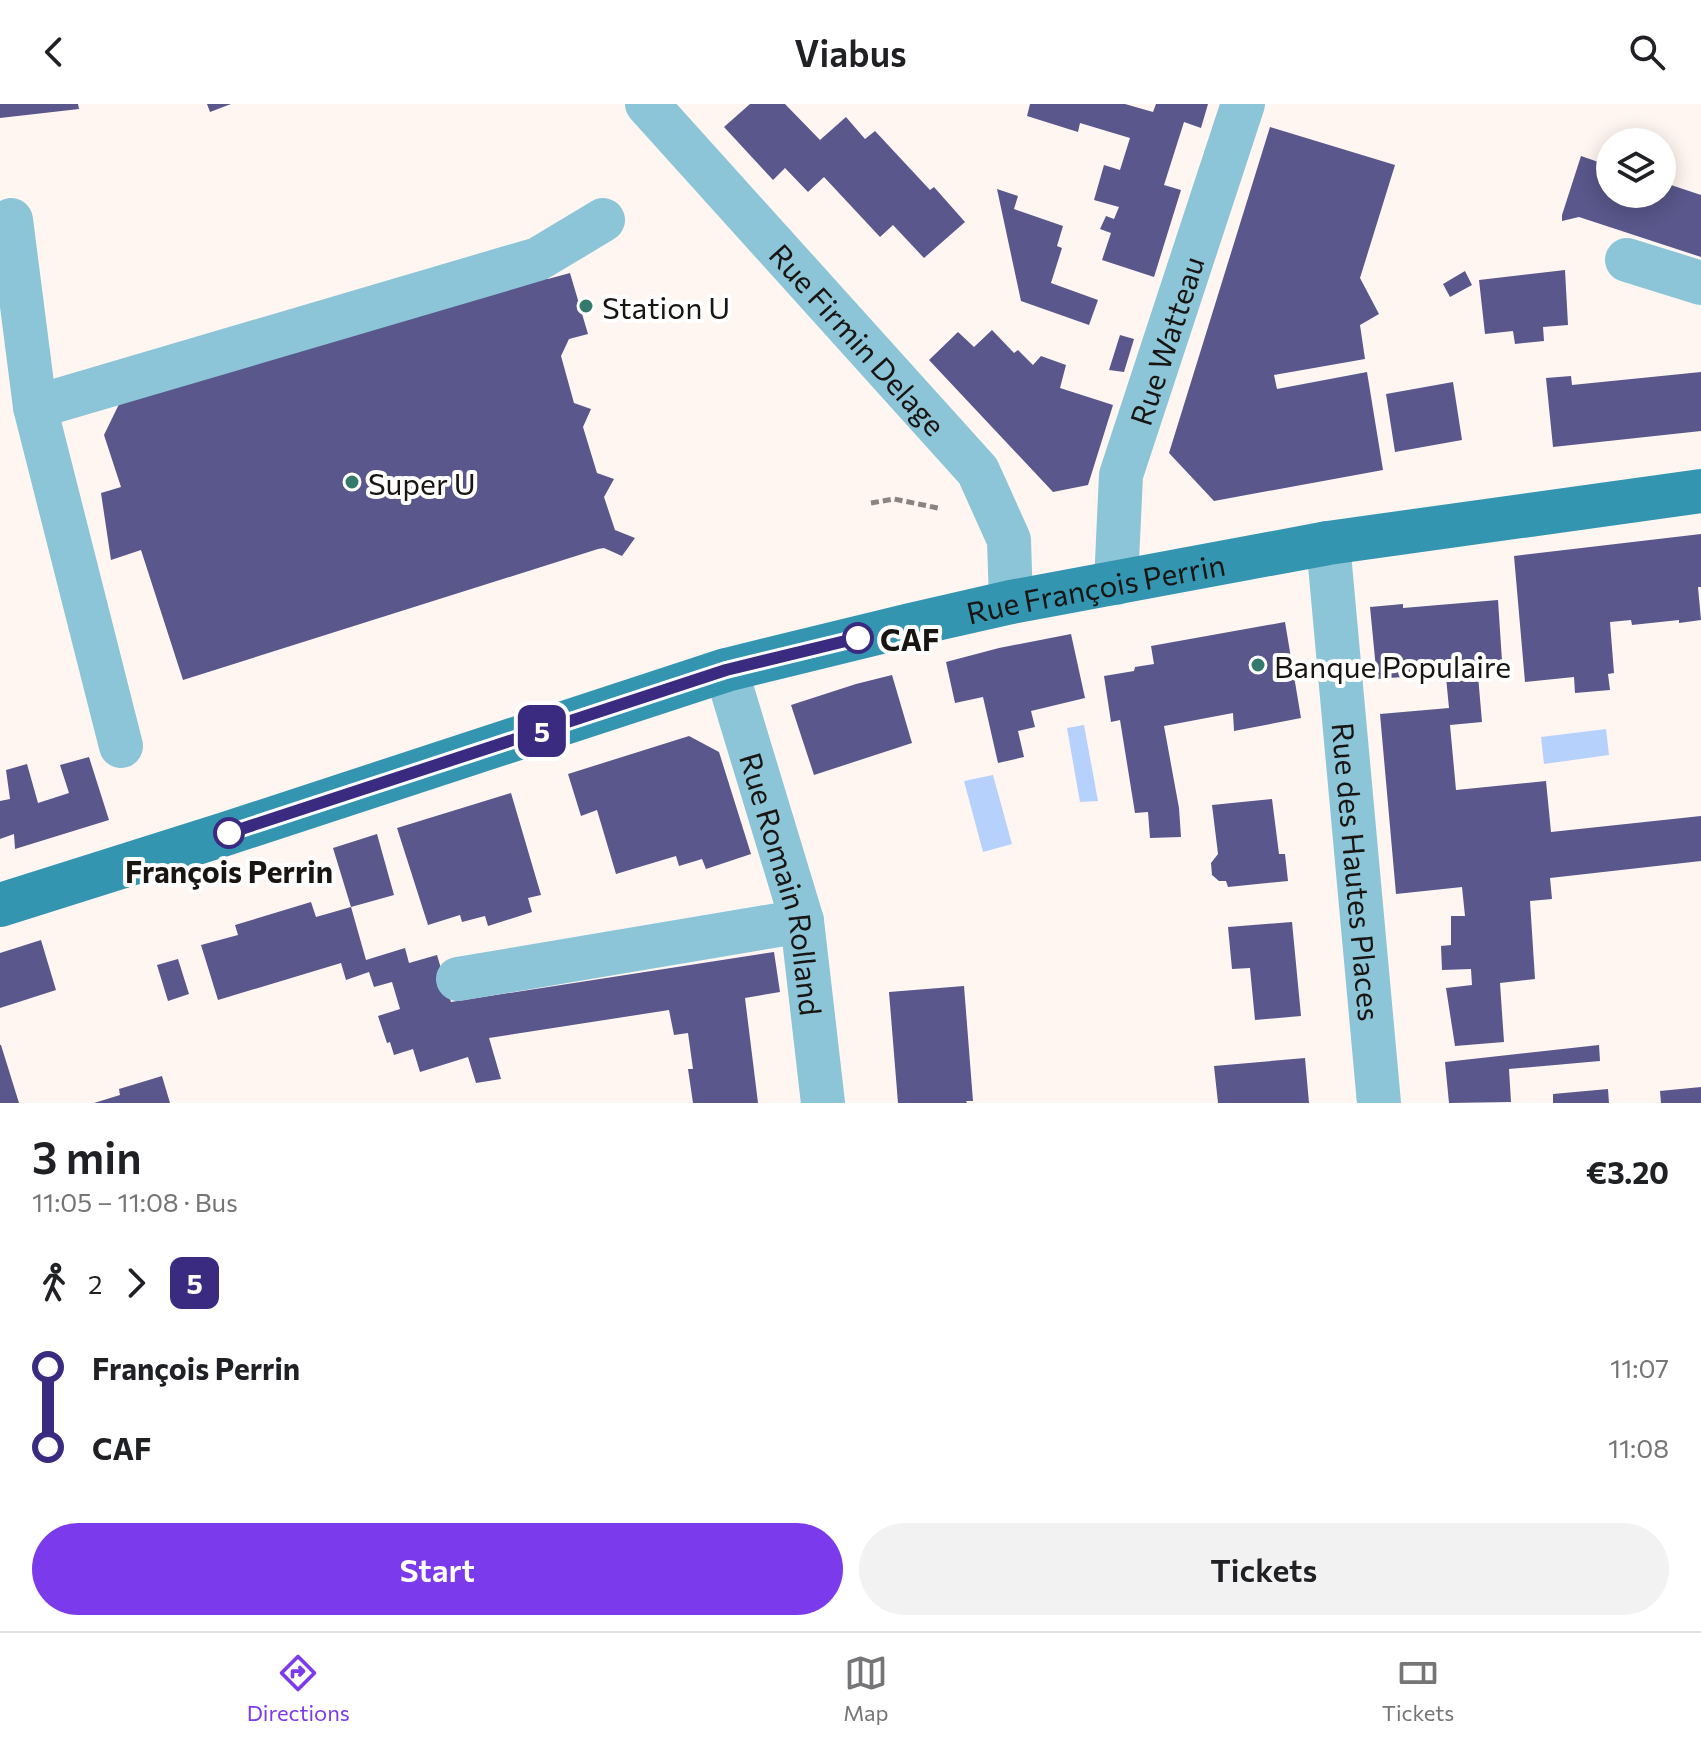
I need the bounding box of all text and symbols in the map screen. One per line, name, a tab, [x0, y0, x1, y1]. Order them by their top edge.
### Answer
icon: back	[32, 30, 76, 74]
text: Viabus	[794, 30, 907, 74]
icon: search	[1625, 30, 1669, 74]
map controls	[1596, 128, 1676, 208]
button: layers	[1596, 128, 1676, 208]
street label: Rue Firmin Delage	[763, 235, 954, 442]
street label: Rue Watteau	[1120, 251, 1210, 429]
place label: Station U	[602, 288, 730, 325]
marker: Station U	[577, 297, 595, 315]
place label: Super U	[368, 464, 476, 501]
marker: Super U	[343, 473, 361, 491]
street label: Rue François Perrin	[963, 544, 1228, 630]
place label: CAF	[880, 620, 939, 657]
marker: CAF	[843, 623, 873, 653]
place label: Banque Populaire	[1274, 647, 1511, 684]
marker: Banque Populaire	[1249, 656, 1267, 674]
line badge: 5	[516, 705, 568, 757]
text: 5	[534, 714, 550, 748]
street label: Rue des Hautes Places	[1326, 721, 1390, 1023]
street label: Rue Romain Rolland	[733, 748, 831, 1017]
marker: François Perrin	[214, 818, 244, 848]
place label: François Perrin	[125, 852, 333, 890]
text: 3 min	[32, 1129, 142, 1183]
text: €3.20	[1586, 1153, 1669, 1190]
text: 11:05 – 11:08 · Bus	[32, 1186, 238, 1217]
icon: walk	[32, 1261, 76, 1305]
icon: forward	[114, 1261, 158, 1305]
text: 5	[186, 1266, 203, 1300]
text: 2	[88, 1268, 102, 1299]
text: François Perrin	[92, 1349, 300, 1386]
text: 11:07	[1610, 1352, 1669, 1383]
text: CAF	[92, 1429, 151, 1466]
text: 11:08	[1608, 1432, 1669, 1463]
button: Start	[32, 1523, 843, 1615]
button: Tickets	[859, 1523, 1669, 1615]
tab: Directions	[247, 1651, 350, 1726]
tab: Map	[843, 1651, 889, 1726]
tab: Tickets	[1382, 1651, 1454, 1726]

